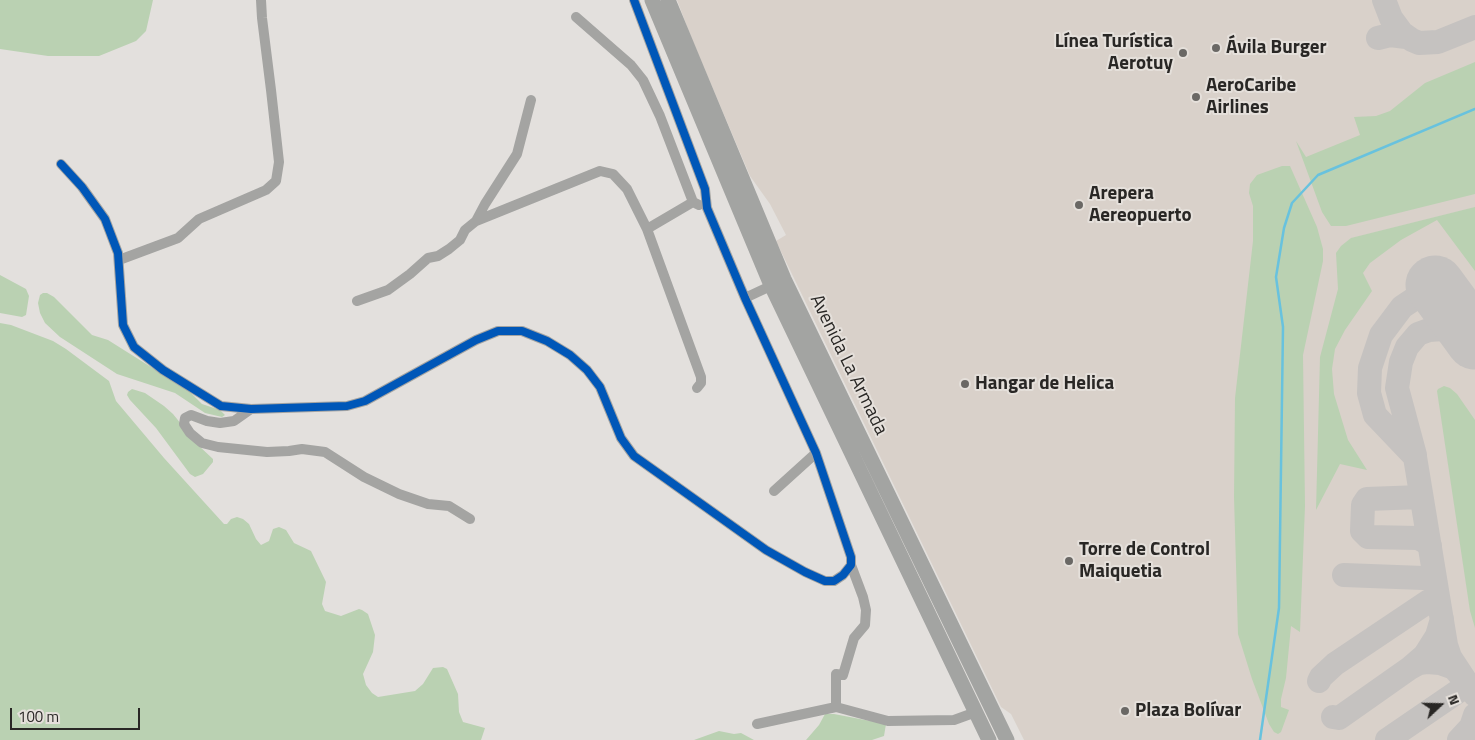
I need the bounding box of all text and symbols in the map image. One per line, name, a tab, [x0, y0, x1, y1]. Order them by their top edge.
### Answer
place label: Línea Turística Aerotuy	[1055, 31, 1173, 75]
place label: Ávila Burger	[1226, 37, 1327, 59]
marker: Ávila Burger	[1210, 42, 1222, 54]
marker: Línea Turística Aerotuy	[1177, 47, 1189, 59]
place label: AeroCaribe Airlines	[1206, 75, 1296, 119]
marker: AeroCaribe Airlines	[1190, 91, 1202, 103]
place label: Arepera Aereopuerto	[1089, 183, 1192, 227]
marker: Arepera Aereopuerto	[1073, 199, 1085, 211]
street label: Avenida La Armada	[804, 291, 892, 439]
place label: Hangar de Helica	[975, 373, 1114, 395]
marker: Hangar de Helica	[959, 378, 971, 390]
place label: Torre de Control Maiquetia	[1079, 539, 1210, 583]
marker: Torre de Control Maiquetia	[1063, 555, 1075, 567]
north arrow	[1415, 680, 1465, 730]
text: N	[1443, 691, 1466, 708]
scale bar	[12, 698, 142, 730]
place label: Plaza Bolívar	[1135, 700, 1241, 722]
text: 100 m	[18, 705, 59, 728]
marker: Plaza Bolívar	[1119, 705, 1131, 717]

